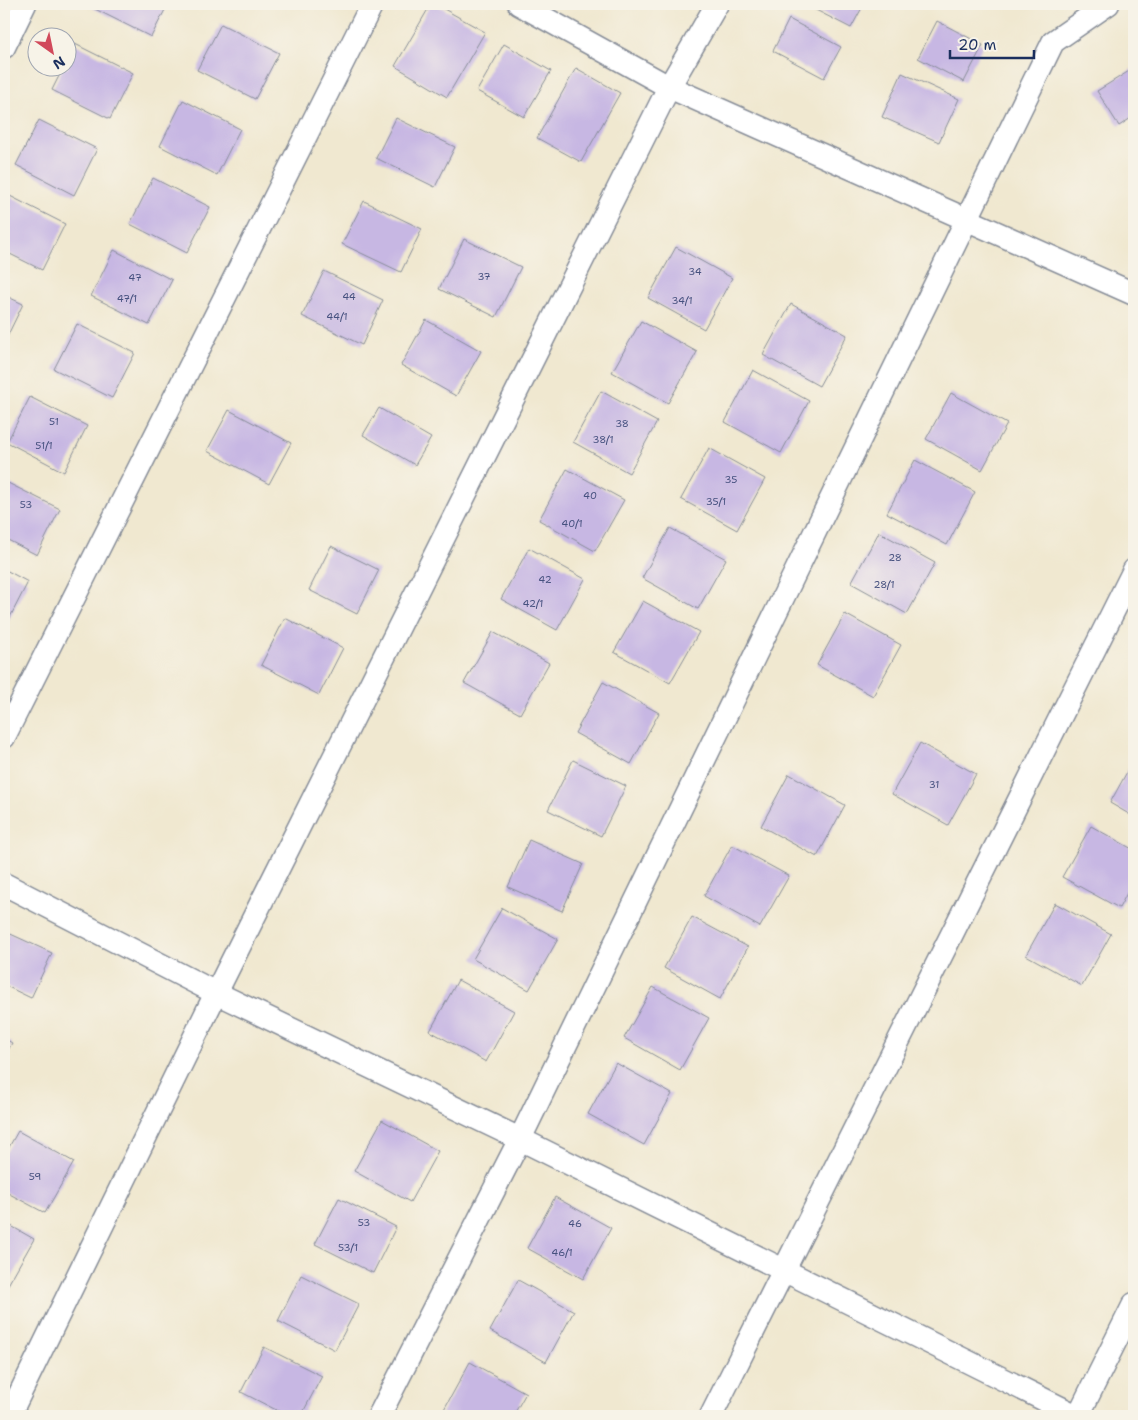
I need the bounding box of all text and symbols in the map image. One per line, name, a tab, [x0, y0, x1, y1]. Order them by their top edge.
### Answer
north arrow	[28, 28, 78, 78]
scale bar	[950, 28, 1034, 60]
text: 20 m	[958, 35, 997, 55]
text: N	[50, 52, 69, 73]
house number: 34	[688, 265, 702, 278]
house number: 37	[477, 270, 491, 283]
house number: 47	[128, 271, 142, 284]
house number: 44	[342, 290, 356, 303]
house number: 47/1	[117, 292, 137, 305]
house number: 34/1	[671, 294, 693, 307]
house number: 44/1	[326, 310, 348, 323]
house number: 51	[49, 415, 59, 428]
house number: 38	[615, 417, 629, 430]
house number: 38/1	[592, 433, 614, 446]
house number: 51/1	[35, 439, 53, 452]
house number: 35	[725, 473, 737, 486]
house number: 40	[583, 489, 597, 502]
house number: 35/1	[706, 495, 726, 508]
house number: 53	[20, 498, 32, 511]
house number: 40/1	[561, 517, 583, 530]
house number: 28	[888, 551, 902, 564]
house number: 42	[538, 573, 552, 586]
house number: 28/1	[873, 578, 895, 591]
house number: 42/1	[523, 597, 543, 610]
house number: 31	[929, 778, 939, 791]
house number: 59	[29, 1170, 41, 1183]
house number: 53	[358, 1216, 370, 1229]
house number: 46	[568, 1217, 582, 1230]
house number: 53/1	[338, 1241, 358, 1254]
house number: 46/1	[551, 1246, 573, 1259]

